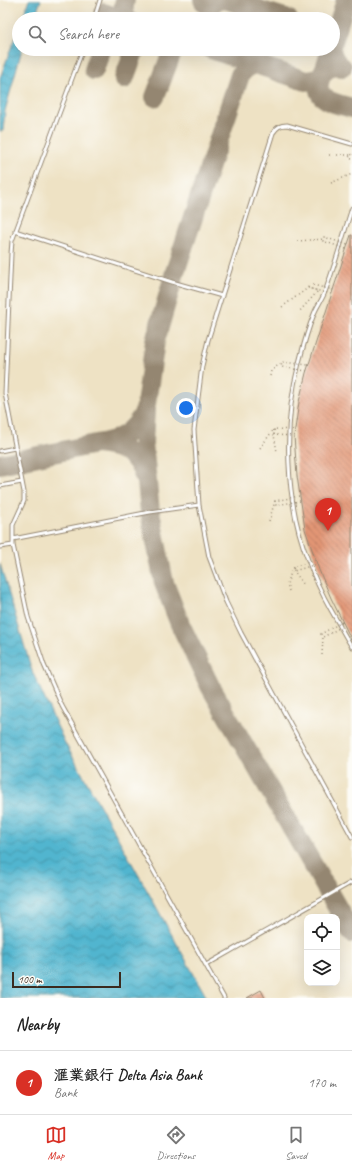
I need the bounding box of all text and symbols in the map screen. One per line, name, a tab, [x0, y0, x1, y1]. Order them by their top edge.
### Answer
search box	[12, 12, 340, 56]
icon: search	[26, 23, 48, 45]
text: Search here	[58, 25, 119, 44]
your location	[176, 398, 196, 418]
pin: 1	[315, 498, 341, 531]
map controls	[304, 914, 340, 986]
button: locate	[304, 914, 340, 950]
button: layers	[304, 950, 340, 986]
scale bar	[12, 970, 121, 989]
text: 100 m	[18, 972, 42, 986]
text: Nearby	[16, 1014, 59, 1035]
text: 滙業銀行 Delta Asia Bank	[54, 1066, 202, 1085]
text: 1	[26, 1075, 32, 1091]
text: 170 m	[308, 1075, 336, 1091]
text: Bank	[54, 1085, 77, 1101]
tab: Map	[45, 1124, 67, 1162]
tab: Directions	[157, 1124, 195, 1162]
tab: Saved	[285, 1124, 307, 1162]

